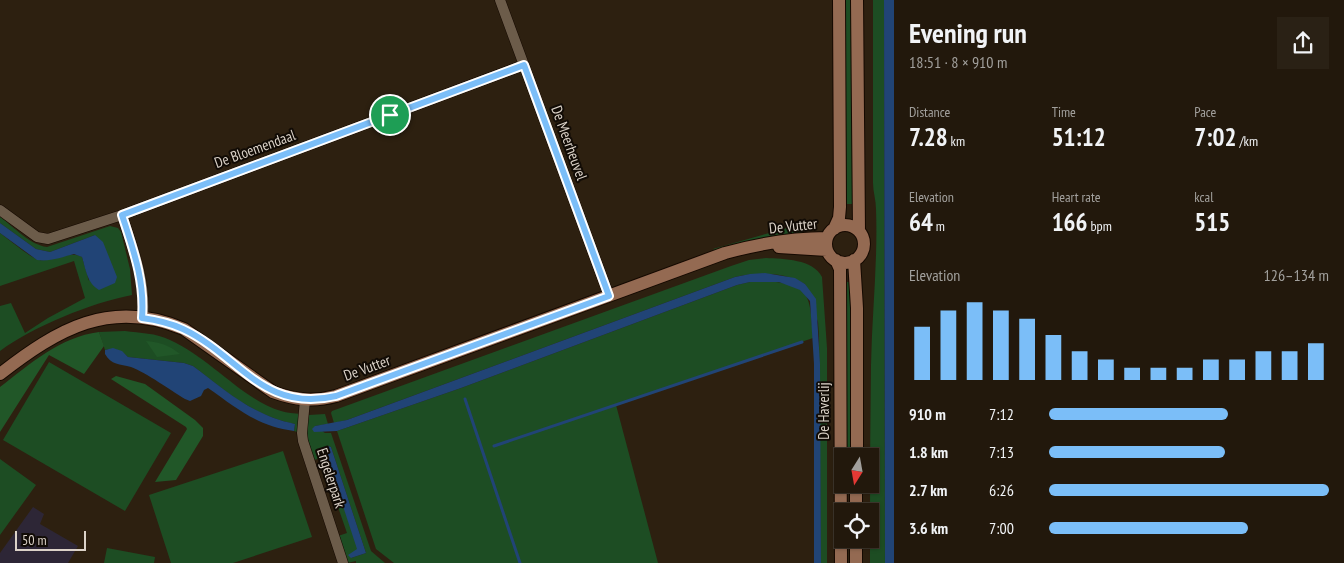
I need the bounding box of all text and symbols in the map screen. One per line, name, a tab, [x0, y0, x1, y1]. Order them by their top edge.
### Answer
text: Evening run	[909, 14, 1027, 51]
button: share	[1277, 17, 1329, 69]
text: 18:51 · 8 × 910 m	[909, 52, 1007, 72]
pin	[369, 94, 411, 136]
icon: arrive	[376, 101, 404, 129]
street label: De Meerheuvel	[547, 103, 592, 183]
text: Distance	[909, 103, 950, 121]
text: Time	[1052, 103, 1076, 121]
text: Pace	[1194, 103, 1216, 121]
text: 7.28	[909, 121, 948, 153]
text: 51:12	[1052, 121, 1106, 153]
text: 7:02	[1194, 121, 1236, 153]
street label: De Bloemendaal	[212, 125, 298, 172]
text: km	[948, 132, 965, 150]
text: /km	[1236, 132, 1258, 150]
text: Elevation	[909, 188, 954, 206]
text: Heart rate	[1052, 188, 1101, 206]
text: kcal	[1194, 188, 1213, 206]
text: 64	[909, 206, 933, 238]
text: 166	[1052, 206, 1088, 238]
text: 515	[1194, 206, 1230, 238]
street label: De Vutter	[768, 213, 819, 237]
text: m	[933, 217, 945, 235]
text: bpm	[1088, 217, 1112, 235]
text: Elevation	[909, 265, 960, 285]
text: 126–134 m	[1264, 265, 1329, 285]
street label: De Vutter	[341, 350, 394, 385]
street label: De Haverlij	[814, 382, 833, 440]
text: 910 m	[909, 404, 946, 424]
text: 7:12	[989, 404, 1014, 424]
text: 1.8 km	[909, 442, 948, 462]
text: 7:13	[989, 442, 1014, 462]
street label: Engelerpark	[313, 445, 350, 510]
north arrow	[834, 448, 879, 492]
map controls	[834, 448, 879, 548]
text: 2.7 km	[909, 480, 947, 500]
text: 6:26	[989, 480, 1014, 500]
button: locate	[834, 503, 879, 548]
text: 3.6 km	[909, 518, 948, 538]
text: 7:00	[989, 518, 1014, 538]
scale bar	[15, 528, 86, 551]
text: 50 m	[22, 531, 47, 549]

